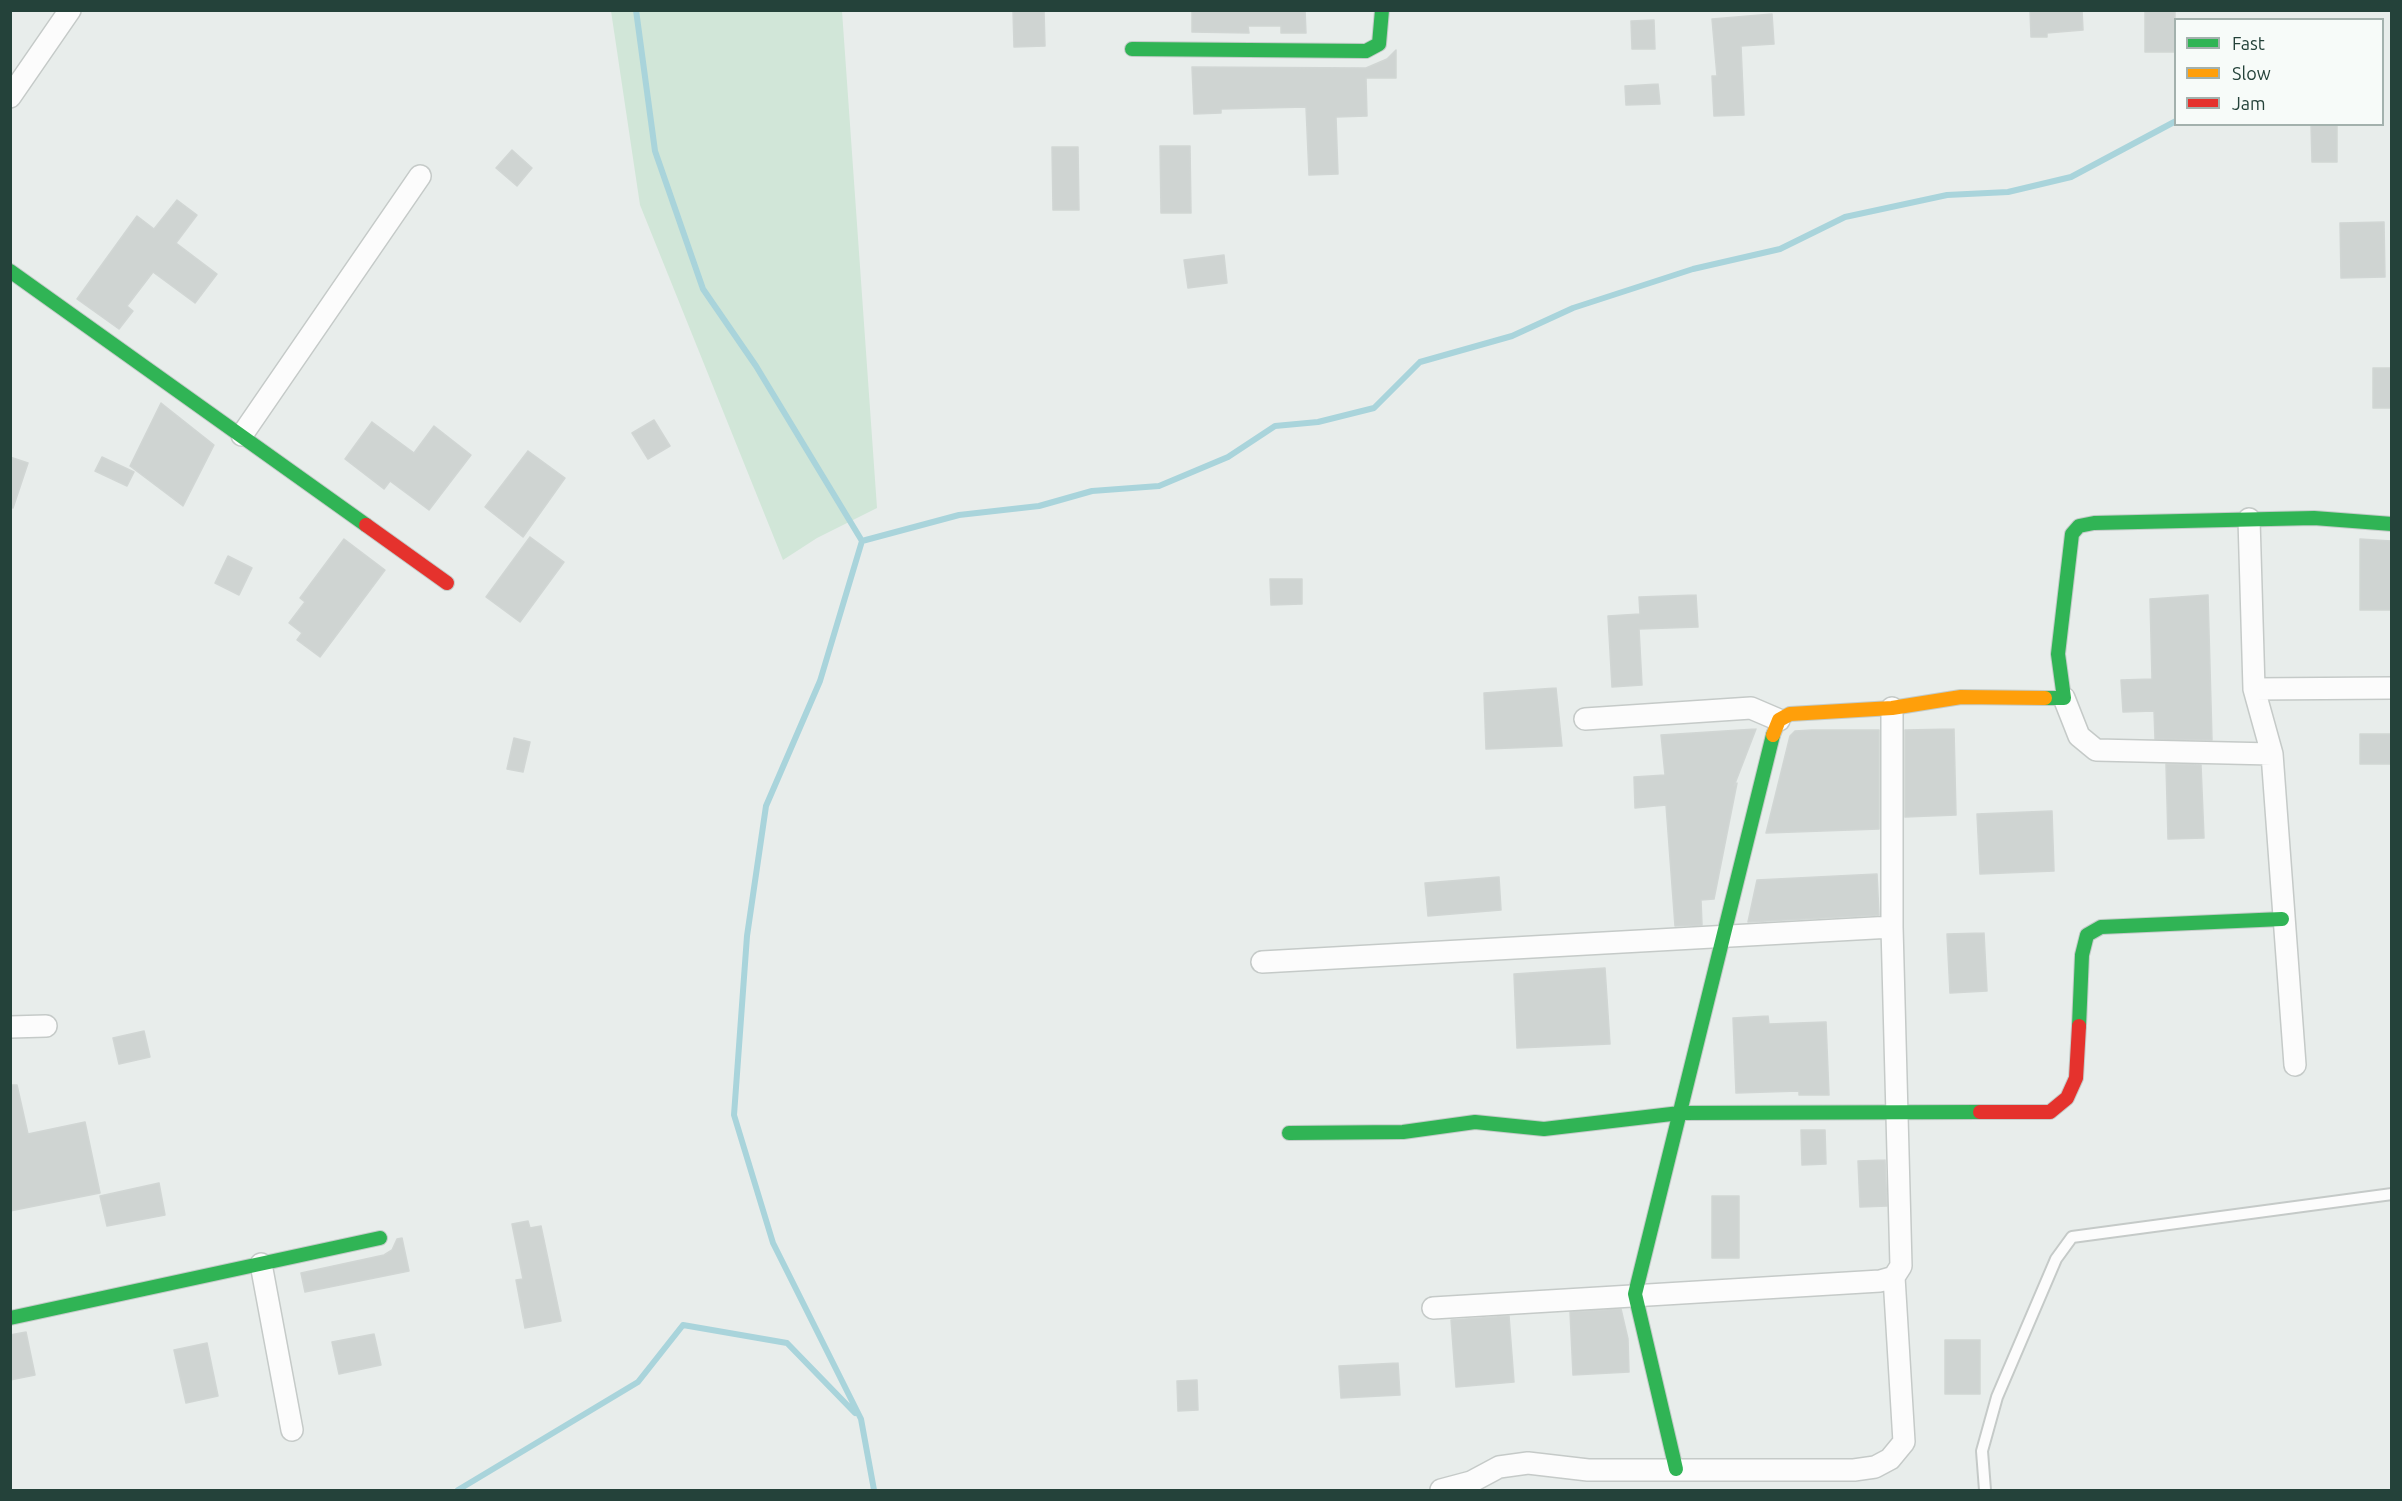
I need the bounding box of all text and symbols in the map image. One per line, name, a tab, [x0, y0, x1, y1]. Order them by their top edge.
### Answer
legend	[2174, 18, 2384, 126]
text: Fast	[2232, 33, 2265, 53]
text: Slow	[2232, 63, 2271, 83]
text: Jam	[2232, 93, 2266, 113]

